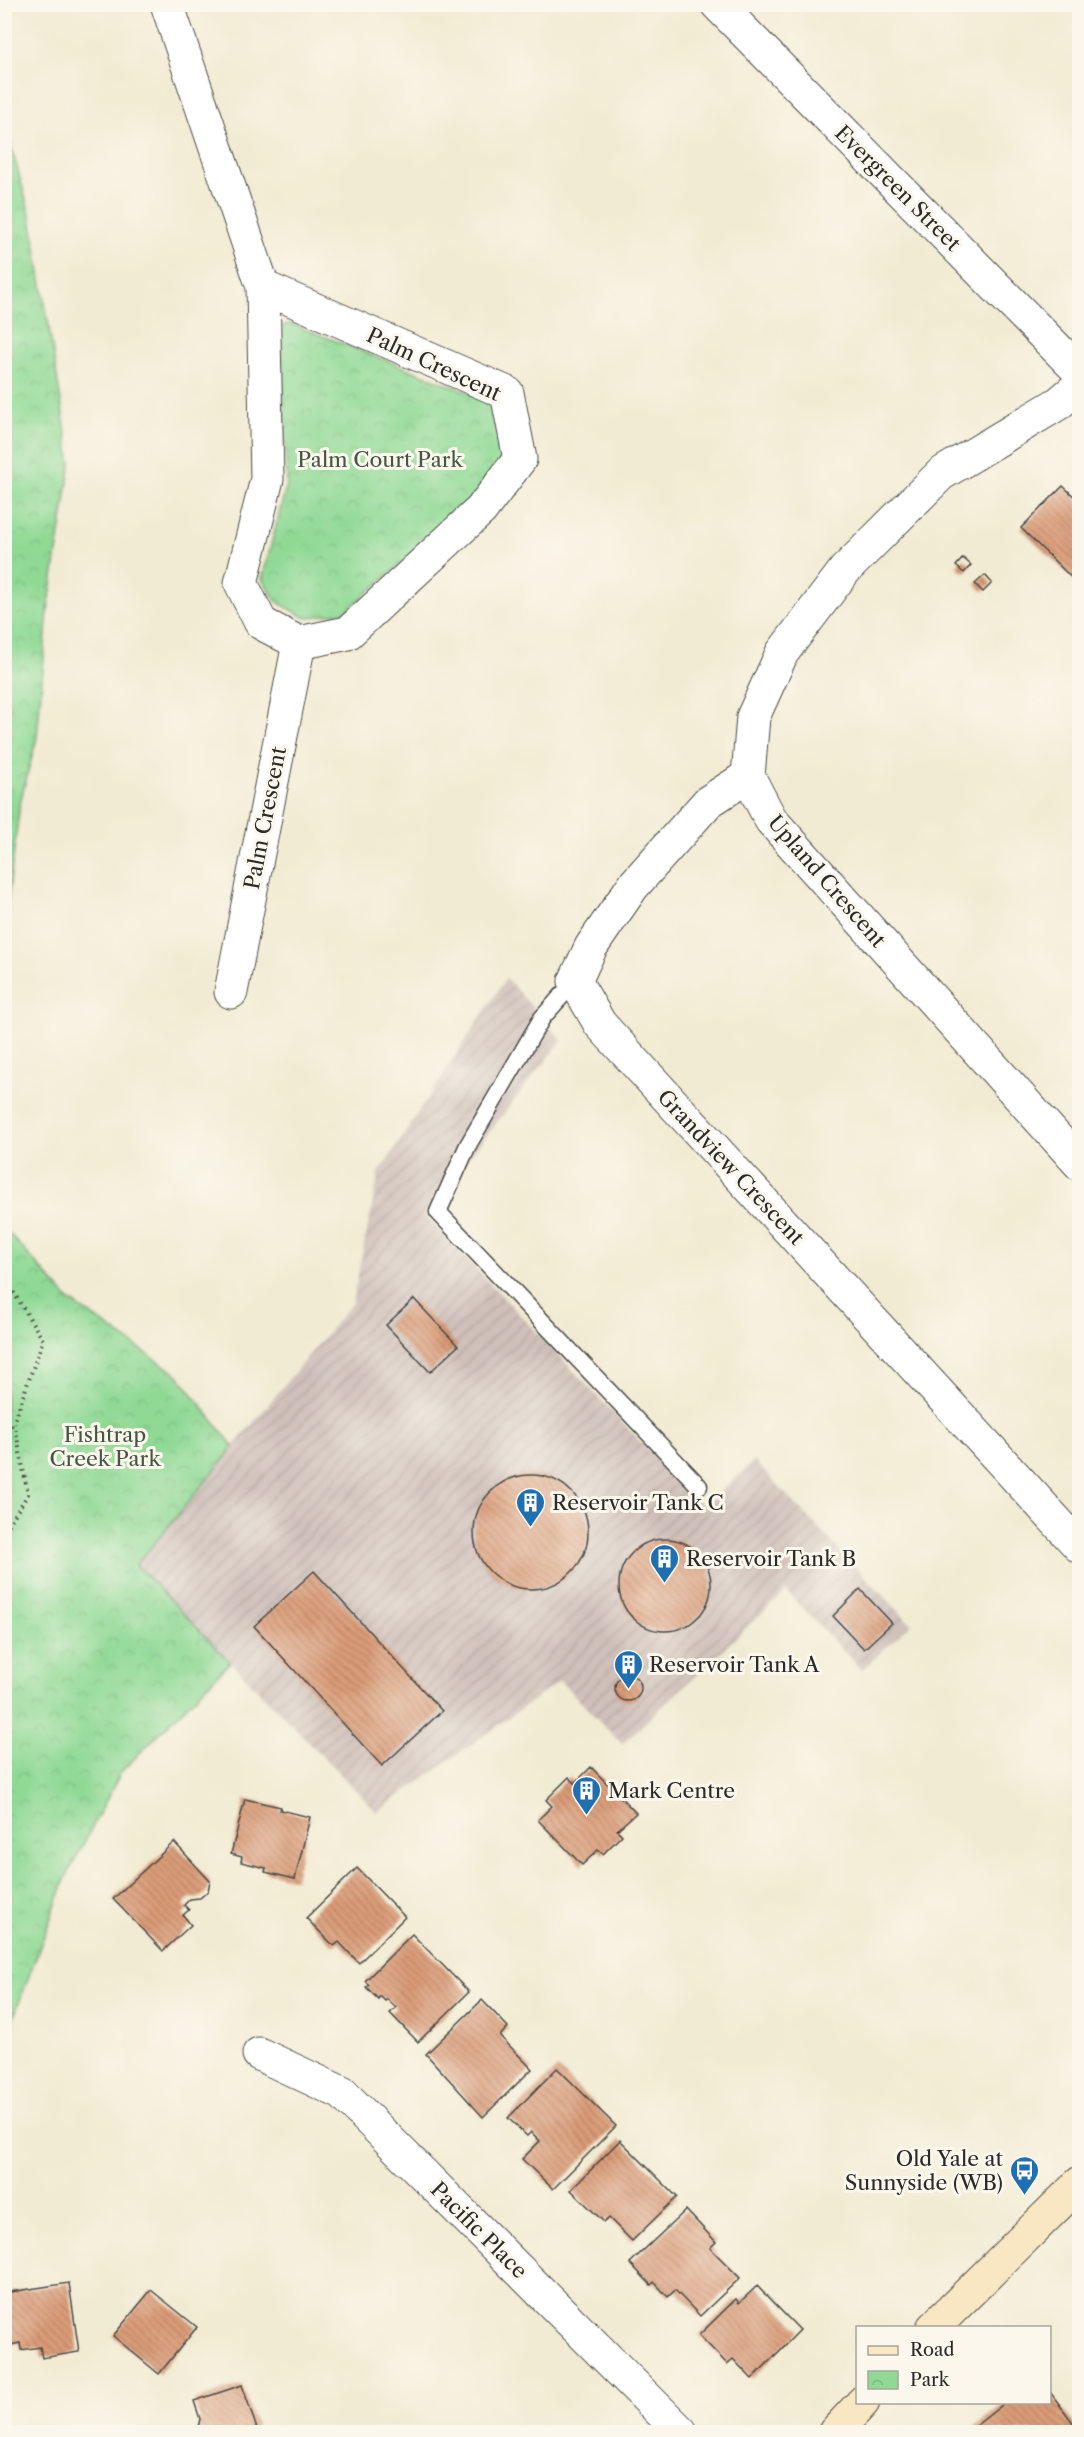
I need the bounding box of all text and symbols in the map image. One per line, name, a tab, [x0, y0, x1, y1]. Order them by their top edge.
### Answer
street label: Evergreen Street	[830, 120, 966, 256]
street label: Palm Crescent	[363, 322, 506, 406]
park label: Palm Court Park	[297, 447, 464, 472]
street label: Palm Crescent	[239, 744, 291, 892]
street label: Upland Crescent	[763, 810, 891, 952]
street label: Grandview Crescent	[653, 1084, 810, 1250]
park label: Fishtrap Creek Park	[49, 1422, 161, 1471]
building icon: Reservoir Tank C	[515, 1486, 547, 1528]
place label: Reservoir Tank C	[552, 1490, 724, 1515]
building icon: Reservoir Tank B	[649, 1542, 681, 1584]
place label: Reservoir Tank B	[686, 1546, 856, 1571]
building icon: Reservoir Tank A	[612, 1648, 644, 1690]
place label: Reservoir Tank A	[649, 1652, 820, 1677]
building icon: Mark Centre	[571, 1774, 603, 1816]
place label: Mark Centre	[608, 1778, 735, 1803]
place label: Old Yale at Sunnyside (WB)	[845, 2146, 1004, 2195]
bus stop icon: Old Yale at Sunnyside (WB)	[1008, 2154, 1040, 2196]
street label: Pacific Place	[426, 2177, 532, 2283]
legend	[856, 2326, 1051, 2404]
text: Road	[910, 2339, 955, 2361]
text: Park	[910, 2369, 951, 2391]

